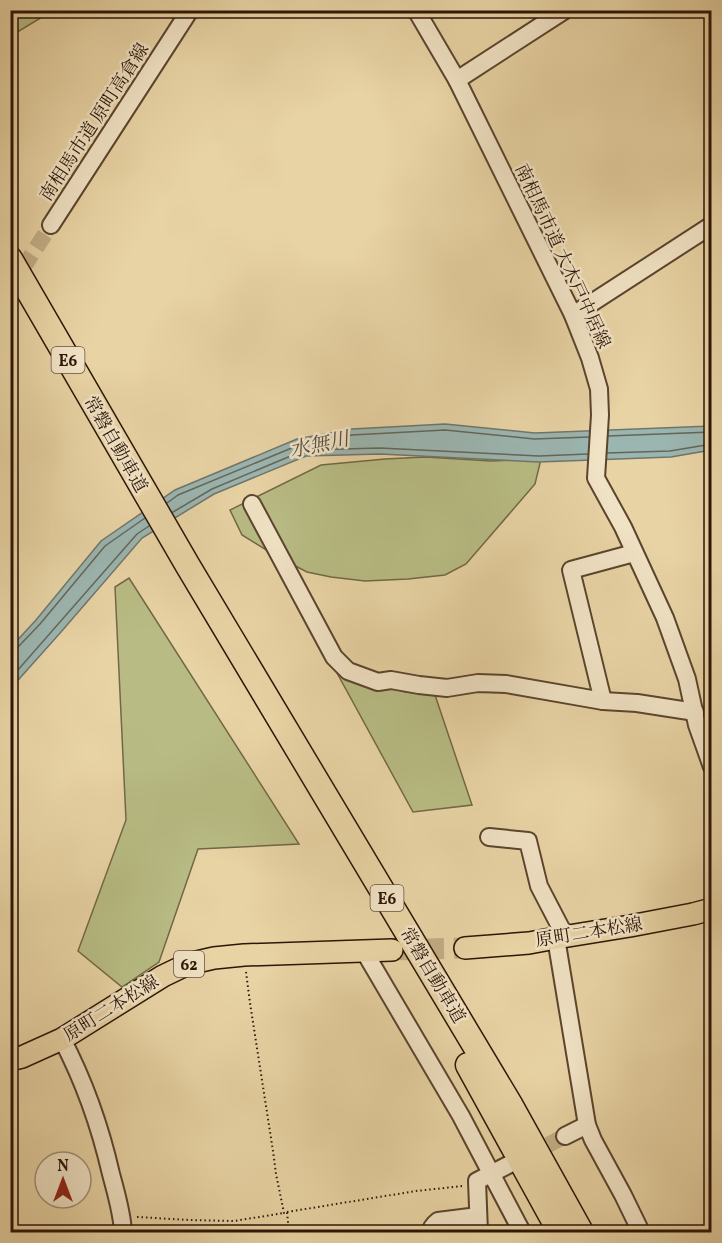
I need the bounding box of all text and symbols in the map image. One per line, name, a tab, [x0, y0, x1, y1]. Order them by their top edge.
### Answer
street label: 南相馬市道 原町高倉線	[35, 39, 156, 207]
street label: 南相馬市道 大木戸中居線	[508, 160, 616, 353]
road number: E6	[52, 347, 84, 373]
street label: 常磐自動車道	[77, 392, 153, 498]
water label: 水無川	[287, 426, 354, 466]
road number: E6	[370, 885, 404, 911]
street label: 原町二本松線	[534, 913, 645, 954]
street label: 常磐自動車道	[393, 923, 470, 1028]
road number: 62	[174, 951, 204, 977]
street label: 原町二本松線	[59, 970, 164, 1048]
north arrow	[33, 1150, 93, 1210]
text: N	[57, 1156, 69, 1178]

